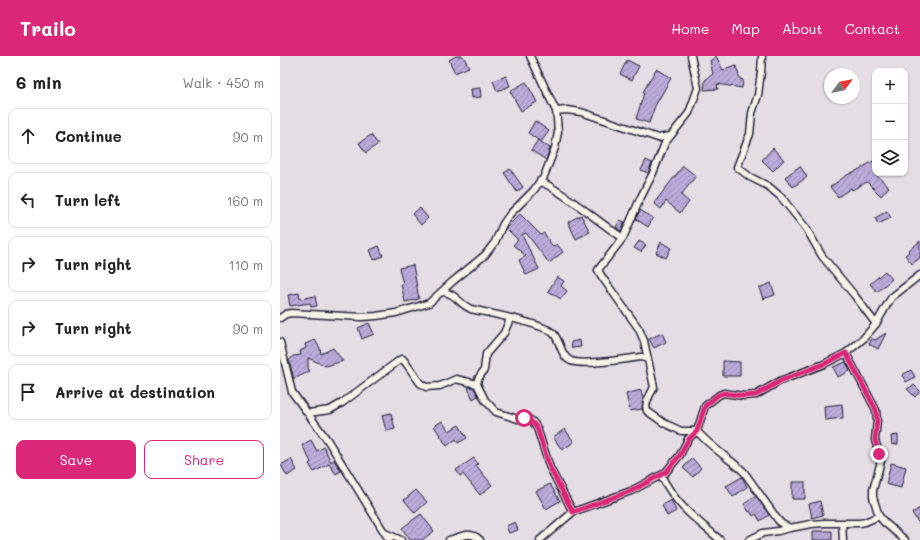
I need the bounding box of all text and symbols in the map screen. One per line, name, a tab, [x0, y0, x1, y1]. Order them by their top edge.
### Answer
text: Trailo	[20, 16, 76, 41]
text: Home	[671, 19, 709, 38]
text: Map	[731, 19, 760, 38]
text: About	[782, 19, 823, 38]
text: Contact	[845, 19, 900, 38]
north arrow	[824, 68, 860, 104]
map controls	[872, 68, 908, 176]
button: +	[872, 68, 908, 104]
text: 6 min	[16, 71, 61, 93]
text: Walk · 450 m	[183, 74, 264, 91]
button: −	[872, 104, 908, 140]
icon: ahead	[17, 125, 39, 147]
text: Continue	[55, 126, 122, 146]
text: 90 m	[233, 128, 263, 145]
button: layers	[872, 140, 908, 176]
icon: left	[17, 189, 39, 211]
text: Turn left	[55, 190, 120, 210]
text: 160 m	[227, 192, 263, 209]
icon: right	[17, 253, 39, 275]
text: Turn right	[55, 254, 132, 274]
text: 110 m	[229, 256, 263, 273]
icon: right	[17, 317, 39, 339]
text: Turn right	[55, 318, 132, 338]
text: 90 m	[233, 320, 263, 337]
icon: arrive	[17, 381, 39, 403]
text: Arrive at destination	[55, 382, 215, 402]
route start	[515, 409, 533, 427]
button: Save	[16, 440, 136, 479]
button: Share	[144, 440, 264, 479]
route end	[870, 445, 888, 463]

